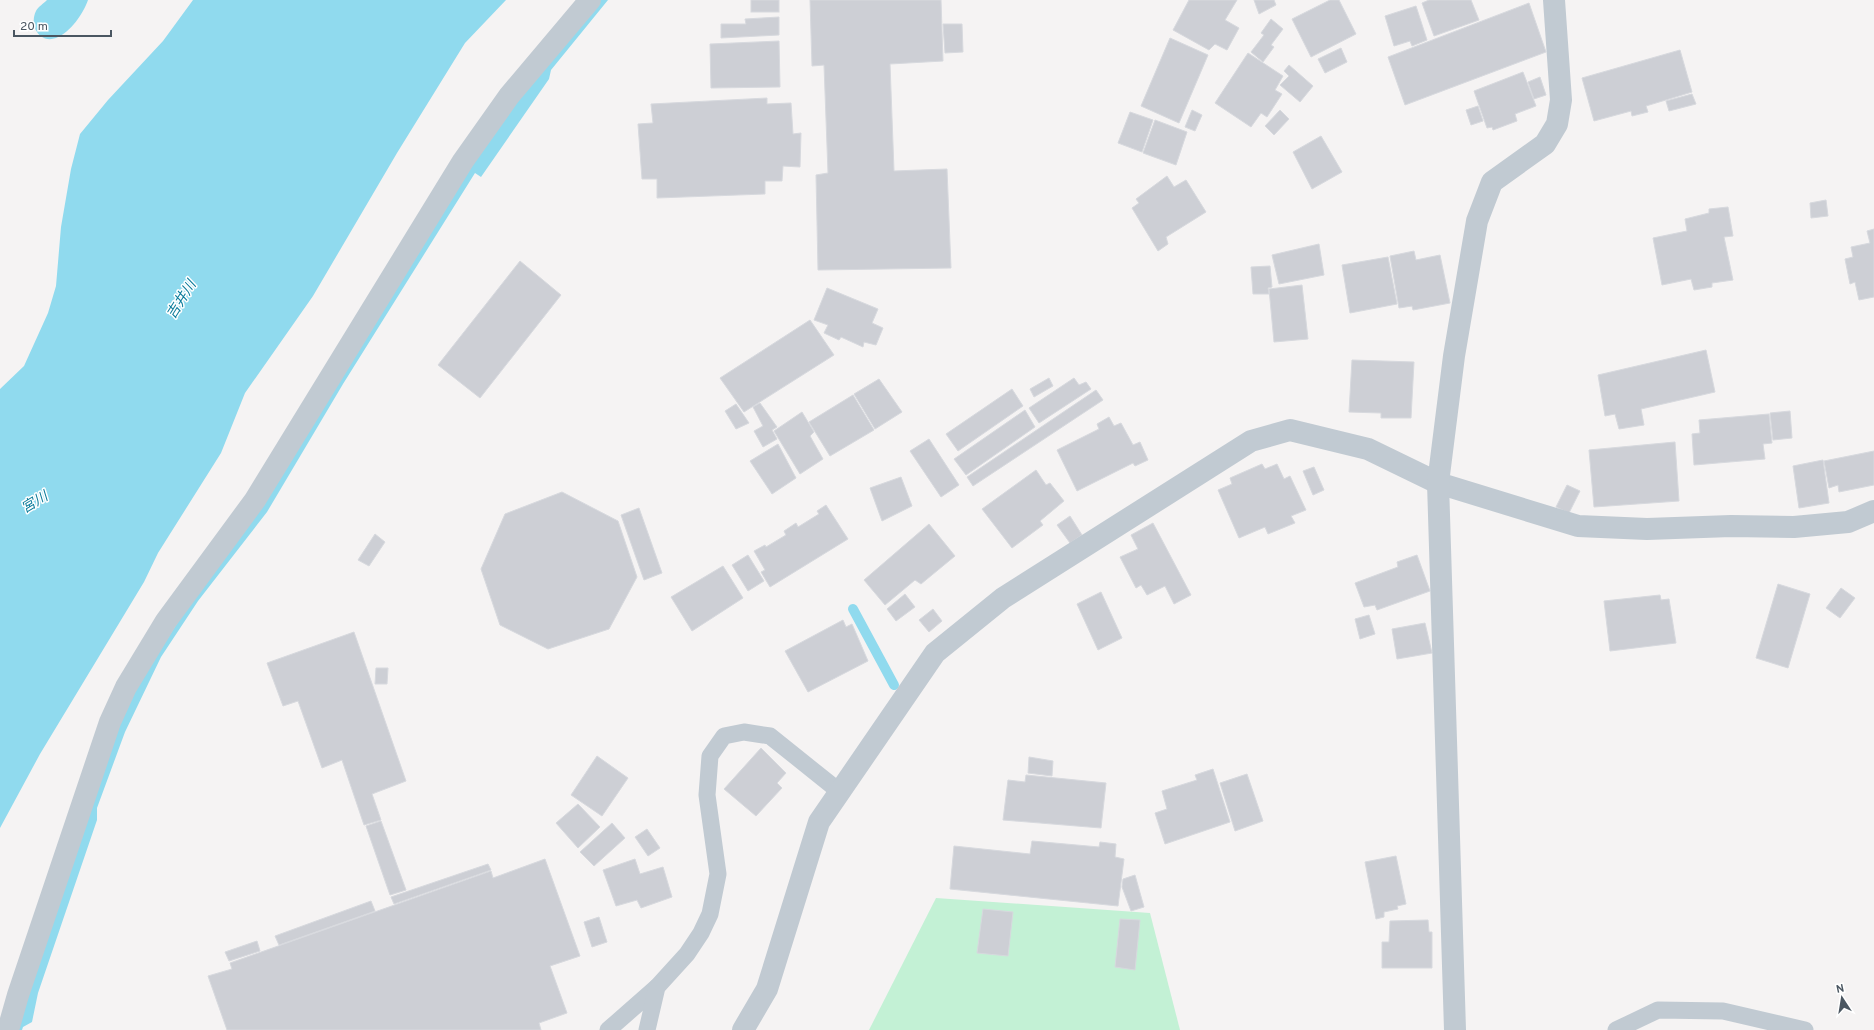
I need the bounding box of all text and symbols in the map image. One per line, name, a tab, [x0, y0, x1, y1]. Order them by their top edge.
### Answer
scale bar	[14, 12, 111, 38]
text: 20 m	[20, 19, 48, 35]
water label: 吉井川	[164, 276, 201, 322]
water label: 宮川	[19, 487, 53, 517]
north arrow	[1822, 978, 1862, 1018]
text: N	[1835, 982, 1845, 997]

